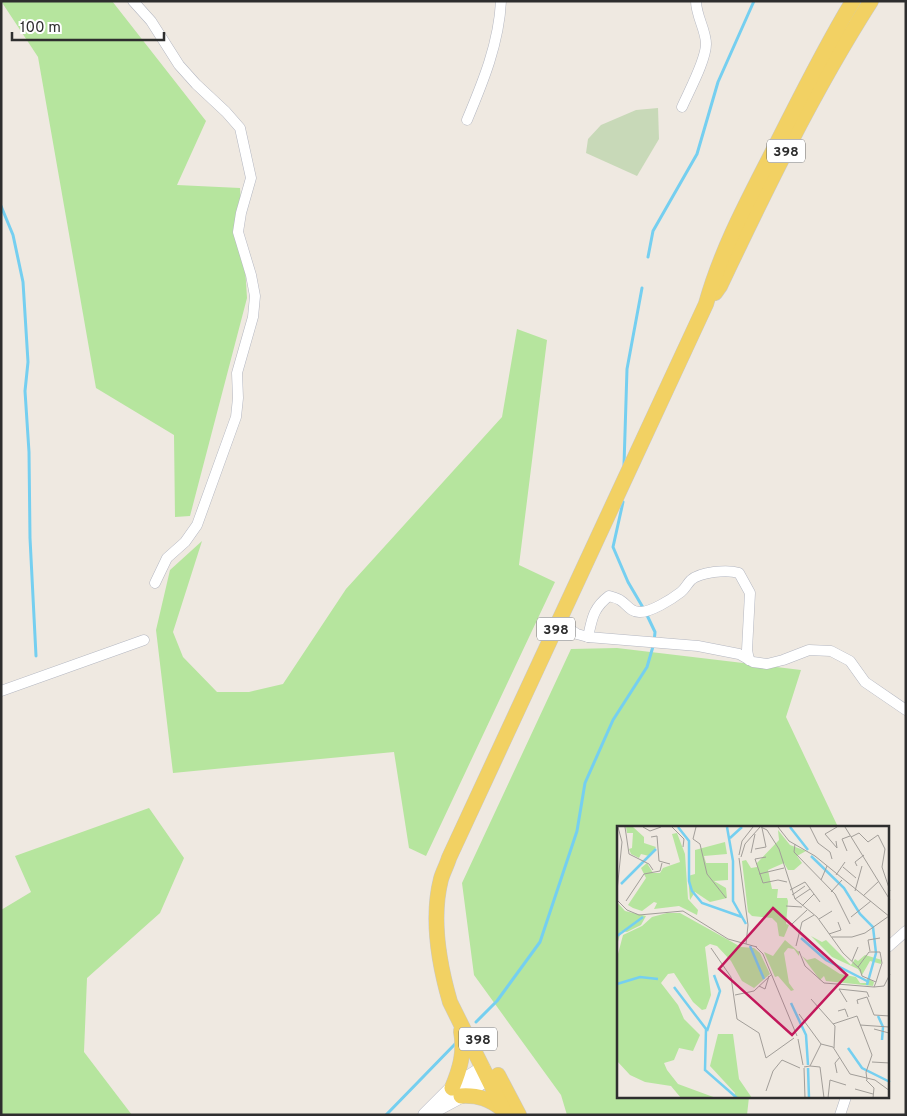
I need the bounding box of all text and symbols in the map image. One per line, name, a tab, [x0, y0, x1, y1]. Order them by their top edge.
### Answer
scale bar	[12, 10, 165, 42]
text: 100 m	[20, 19, 61, 38]
road number: 398	[767, 140, 805, 162]
road number: 398	[537, 618, 575, 640]
inset map	[617, 826, 890, 1098]
road number: 398	[459, 1028, 497, 1050]

